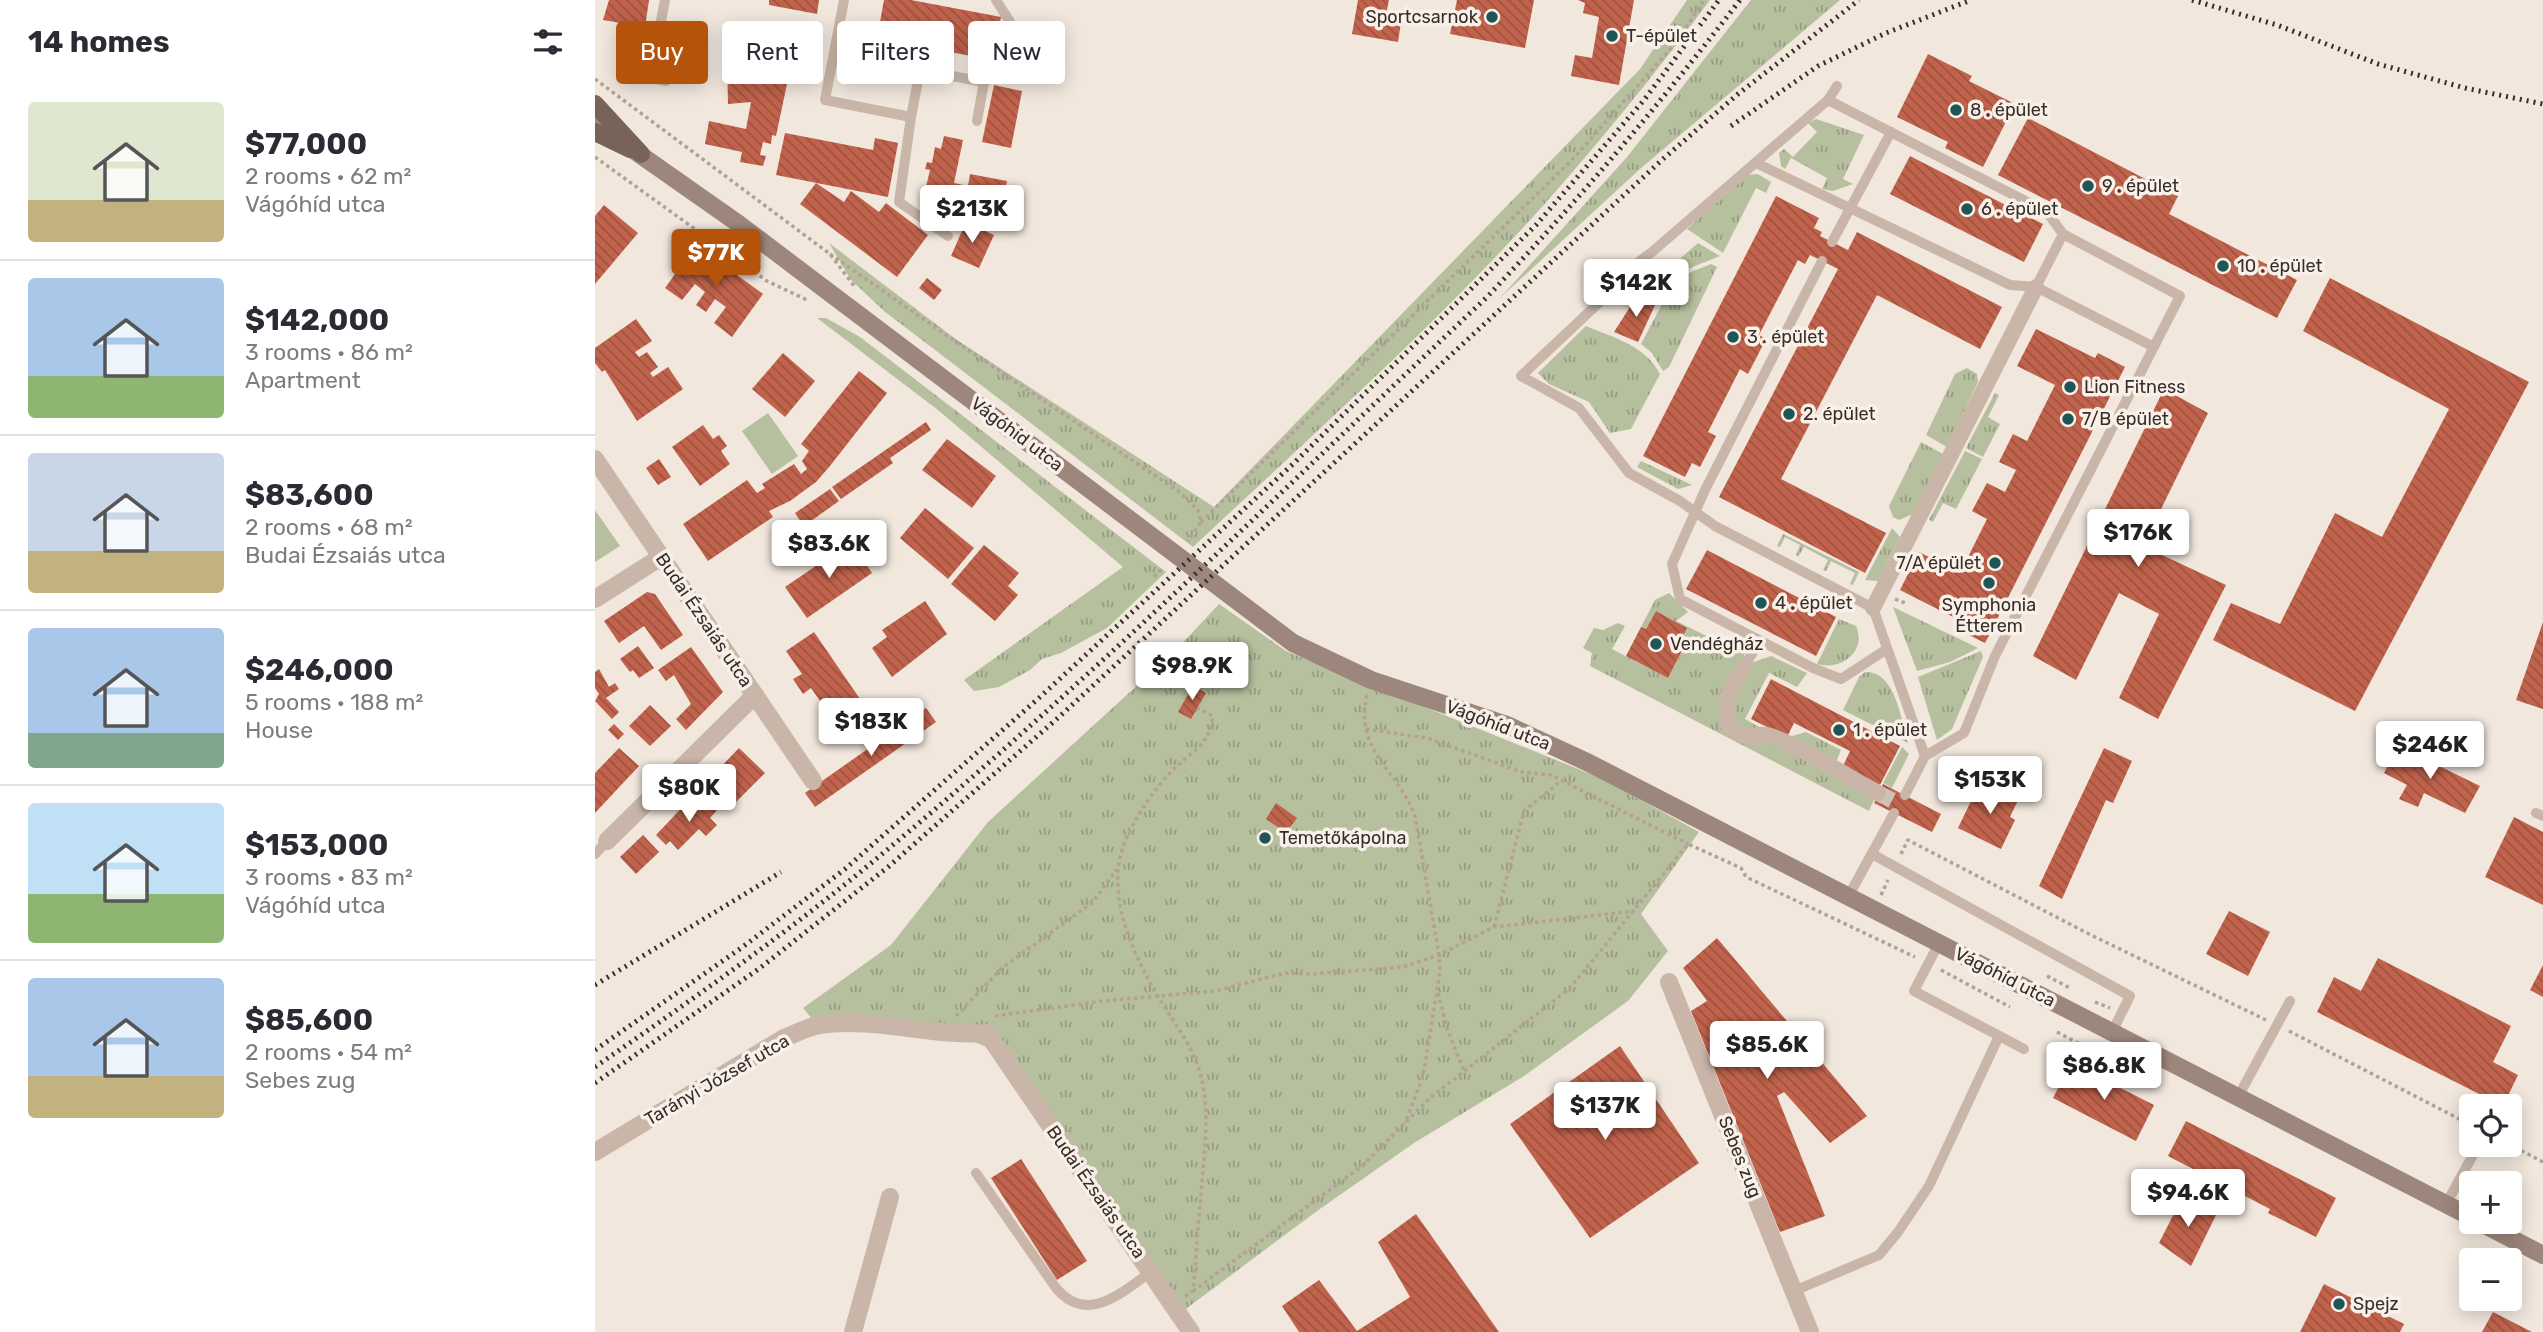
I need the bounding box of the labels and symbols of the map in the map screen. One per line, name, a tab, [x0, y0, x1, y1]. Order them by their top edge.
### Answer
place label: Sportcsarnok	[1365, 6, 1479, 28]
marker: Sportcsarnok	[1484, 9, 1500, 25]
place label: T-épület	[1626, 25, 1697, 47]
marker: T-épület	[1604, 28, 1620, 44]
place label: 8 . épület	[1970, 99, 2048, 121]
marker: 8 . épület	[1948, 102, 1964, 118]
place label: 9 . épület	[2102, 175, 2179, 197]
marker: 9 . épület	[2080, 178, 2096, 194]
pin: $213K	[923, 186, 1021, 245]
place label: 6 . épület	[1981, 198, 2058, 220]
marker: 6 . épület	[1959, 201, 1975, 217]
pin: $77K	[675, 230, 757, 289]
place label: 10 . épület	[2237, 255, 2323, 277]
marker: 10 . épület	[2215, 258, 2231, 274]
pin: $142K	[1587, 260, 1685, 319]
place label: 3 . épület	[1747, 326, 1824, 348]
marker: 3 . épület	[1725, 329, 1741, 345]
place label: Lion Fitness	[2084, 376, 2185, 398]
marker: Lion Fitness	[2062, 379, 2078, 395]
street label: Vágóhíd utca	[966, 392, 1068, 476]
place label: 2. épület	[1803, 403, 1876, 425]
marker: 2. épület	[1781, 406, 1797, 422]
place label: 7/B épület	[2082, 408, 2169, 430]
marker: 7/B épület	[2060, 411, 2076, 427]
pin: $176K	[2089, 510, 2187, 569]
pin: $83.6K	[772, 520, 886, 580]
street label: Budai Ézsaiás utca	[651, 549, 757, 691]
place label: 7/A épület	[1896, 552, 1981, 574]
marker: 7/A épület	[1987, 555, 2003, 571]
marker: Symphonia Étterem	[1981, 575, 1997, 591]
place label: 4 . épület	[1775, 592, 1853, 614]
place label: Symphonia Étterem	[1942, 594, 2036, 637]
marker: 4 . épület	[1753, 595, 1769, 611]
place label: Vendégház	[1670, 633, 1763, 655]
marker: Vendégház	[1648, 636, 1664, 652]
pin: $98.9K	[1135, 642, 1249, 702]
street label: Vágóhíd utca	[1443, 695, 1553, 755]
pin: $183K	[822, 698, 920, 758]
place label: 1 . épület	[1853, 719, 1927, 741]
marker: 1 . épület	[1831, 722, 1847, 738]
pin: $246K	[2381, 722, 2479, 781]
pin: $153K	[1941, 756, 2039, 816]
pin: $80K	[648, 764, 730, 824]
place label: Temetőkápolna	[1279, 827, 1407, 849]
marker: Temetőkápolna	[1257, 830, 1273, 846]
street label: Vágóhíd utca	[1951, 942, 2059, 1012]
pin: $85.6K	[1710, 1021, 1824, 1081]
street label: Tarányi József utca	[641, 1030, 793, 1130]
pin: $86.8K	[2047, 1042, 2161, 1102]
pin: $137K	[1556, 1082, 1654, 1142]
street label: Sebes zug	[1714, 1113, 1766, 1201]
street label: Budai Ézsaiás utca	[1042, 1121, 1150, 1263]
pin: $94.6K	[2131, 1170, 2245, 1229]
place label: Spejz	[2353, 1293, 2399, 1315]
marker: Spejz	[2331, 1296, 2347, 1312]

